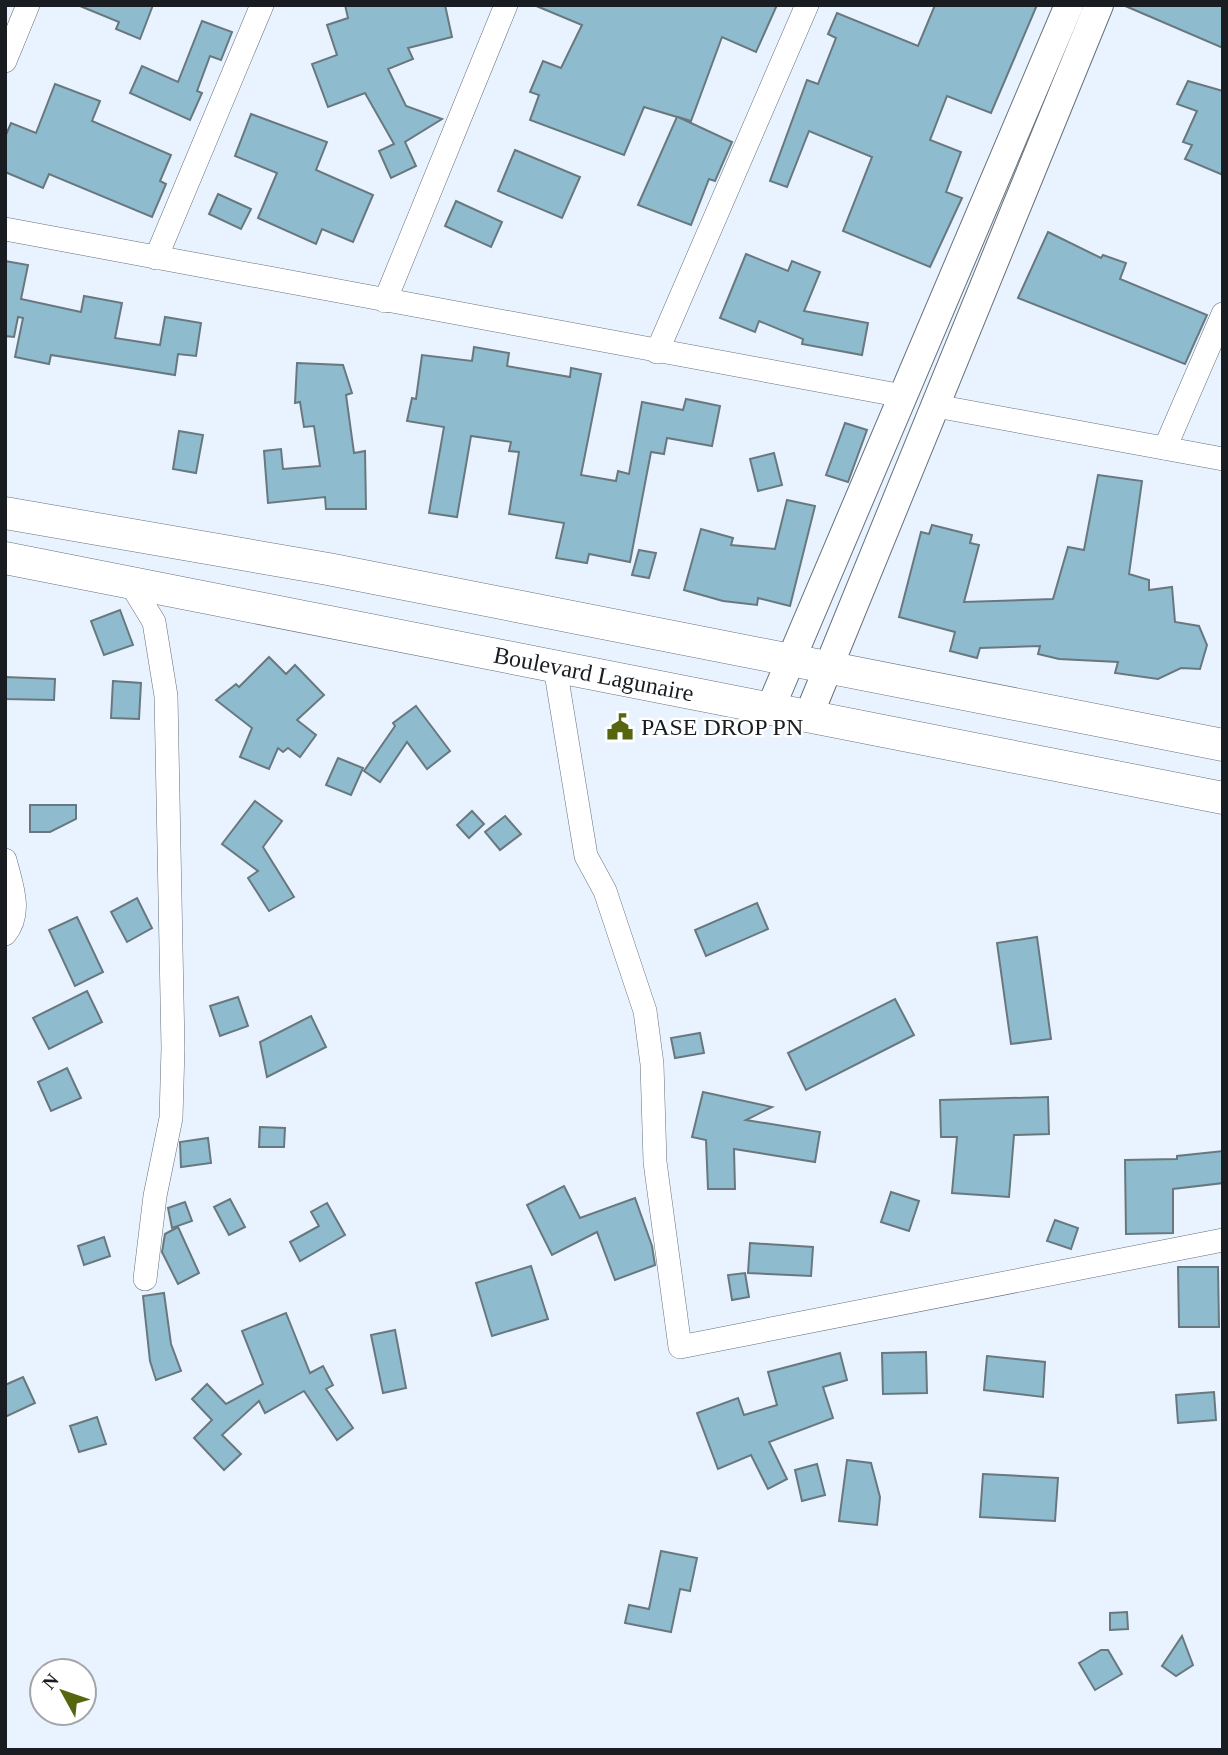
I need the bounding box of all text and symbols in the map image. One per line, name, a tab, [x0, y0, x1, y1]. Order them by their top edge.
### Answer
street label: Boulevard Lagunaire	[491, 642, 696, 706]
public building icon: PASE DROP PN	[605, 712, 635, 742]
place label: PASE DROP PN	[641, 714, 803, 740]
north arrow	[28, 1657, 98, 1727]
text: N	[38, 1669, 63, 1693]

